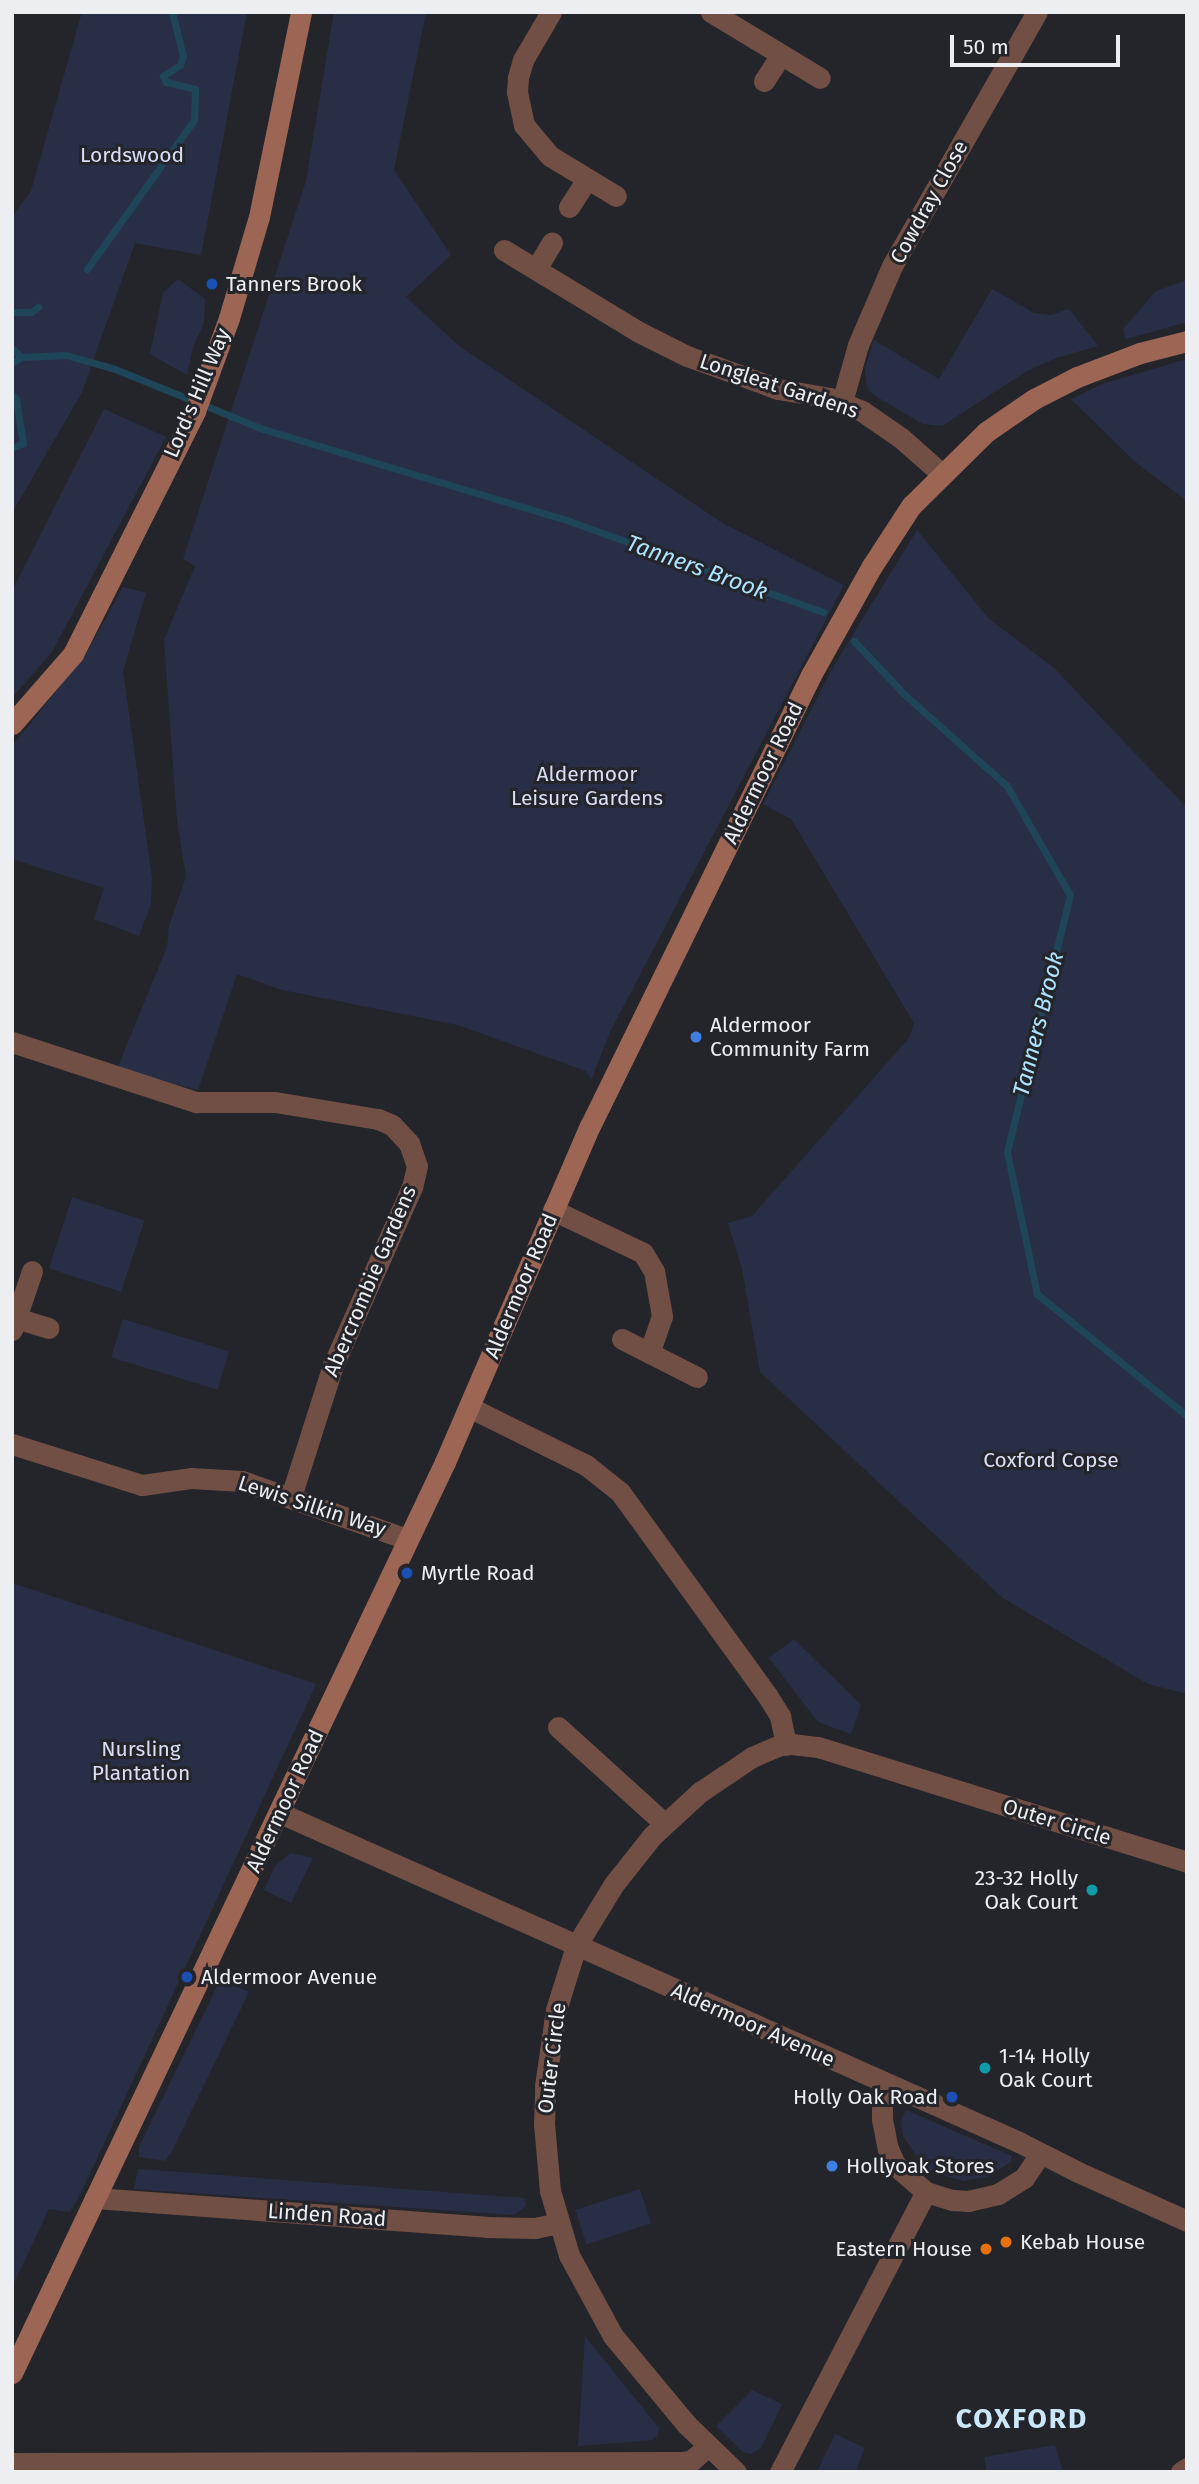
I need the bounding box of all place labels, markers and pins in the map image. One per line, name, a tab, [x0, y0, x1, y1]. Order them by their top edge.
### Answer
place label: Tanners Brook	[226, 271, 362, 297]
marker: Tanners Brook	[204, 276, 220, 292]
place label: Aldermoor Community Farm	[710, 1012, 870, 1062]
marker: Aldermoor Community Farm	[688, 1029, 704, 1045]
place label: Myrtle Road	[421, 1560, 535, 1586]
marker: Myrtle Road	[399, 1565, 415, 1581]
place label: 23-32 Holly Oak Court	[975, 1865, 1078, 1915]
marker: 23-32 Holly Oak Court	[1084, 1882, 1100, 1898]
place label: Aldermoor Avenue	[201, 1964, 377, 1990]
marker: Aldermoor Avenue	[179, 1969, 195, 1985]
place label: 1-14 Holly Oak Court	[999, 2043, 1093, 2093]
marker: 1-14 Holly Oak Court	[977, 2060, 993, 2076]
place label: Holly Oak Road	[793, 2084, 938, 2110]
marker: Holly Oak Road	[944, 2089, 960, 2105]
place label: Hollyoak Stores	[846, 2153, 994, 2179]
marker: Hollyoak Stores	[824, 2158, 840, 2174]
place label: Kebab House	[1020, 2229, 1145, 2255]
marker: Kebab House	[998, 2234, 1014, 2250]
place label: Eastern House	[835, 2236, 972, 2262]
marker: Eastern House	[978, 2241, 994, 2257]

